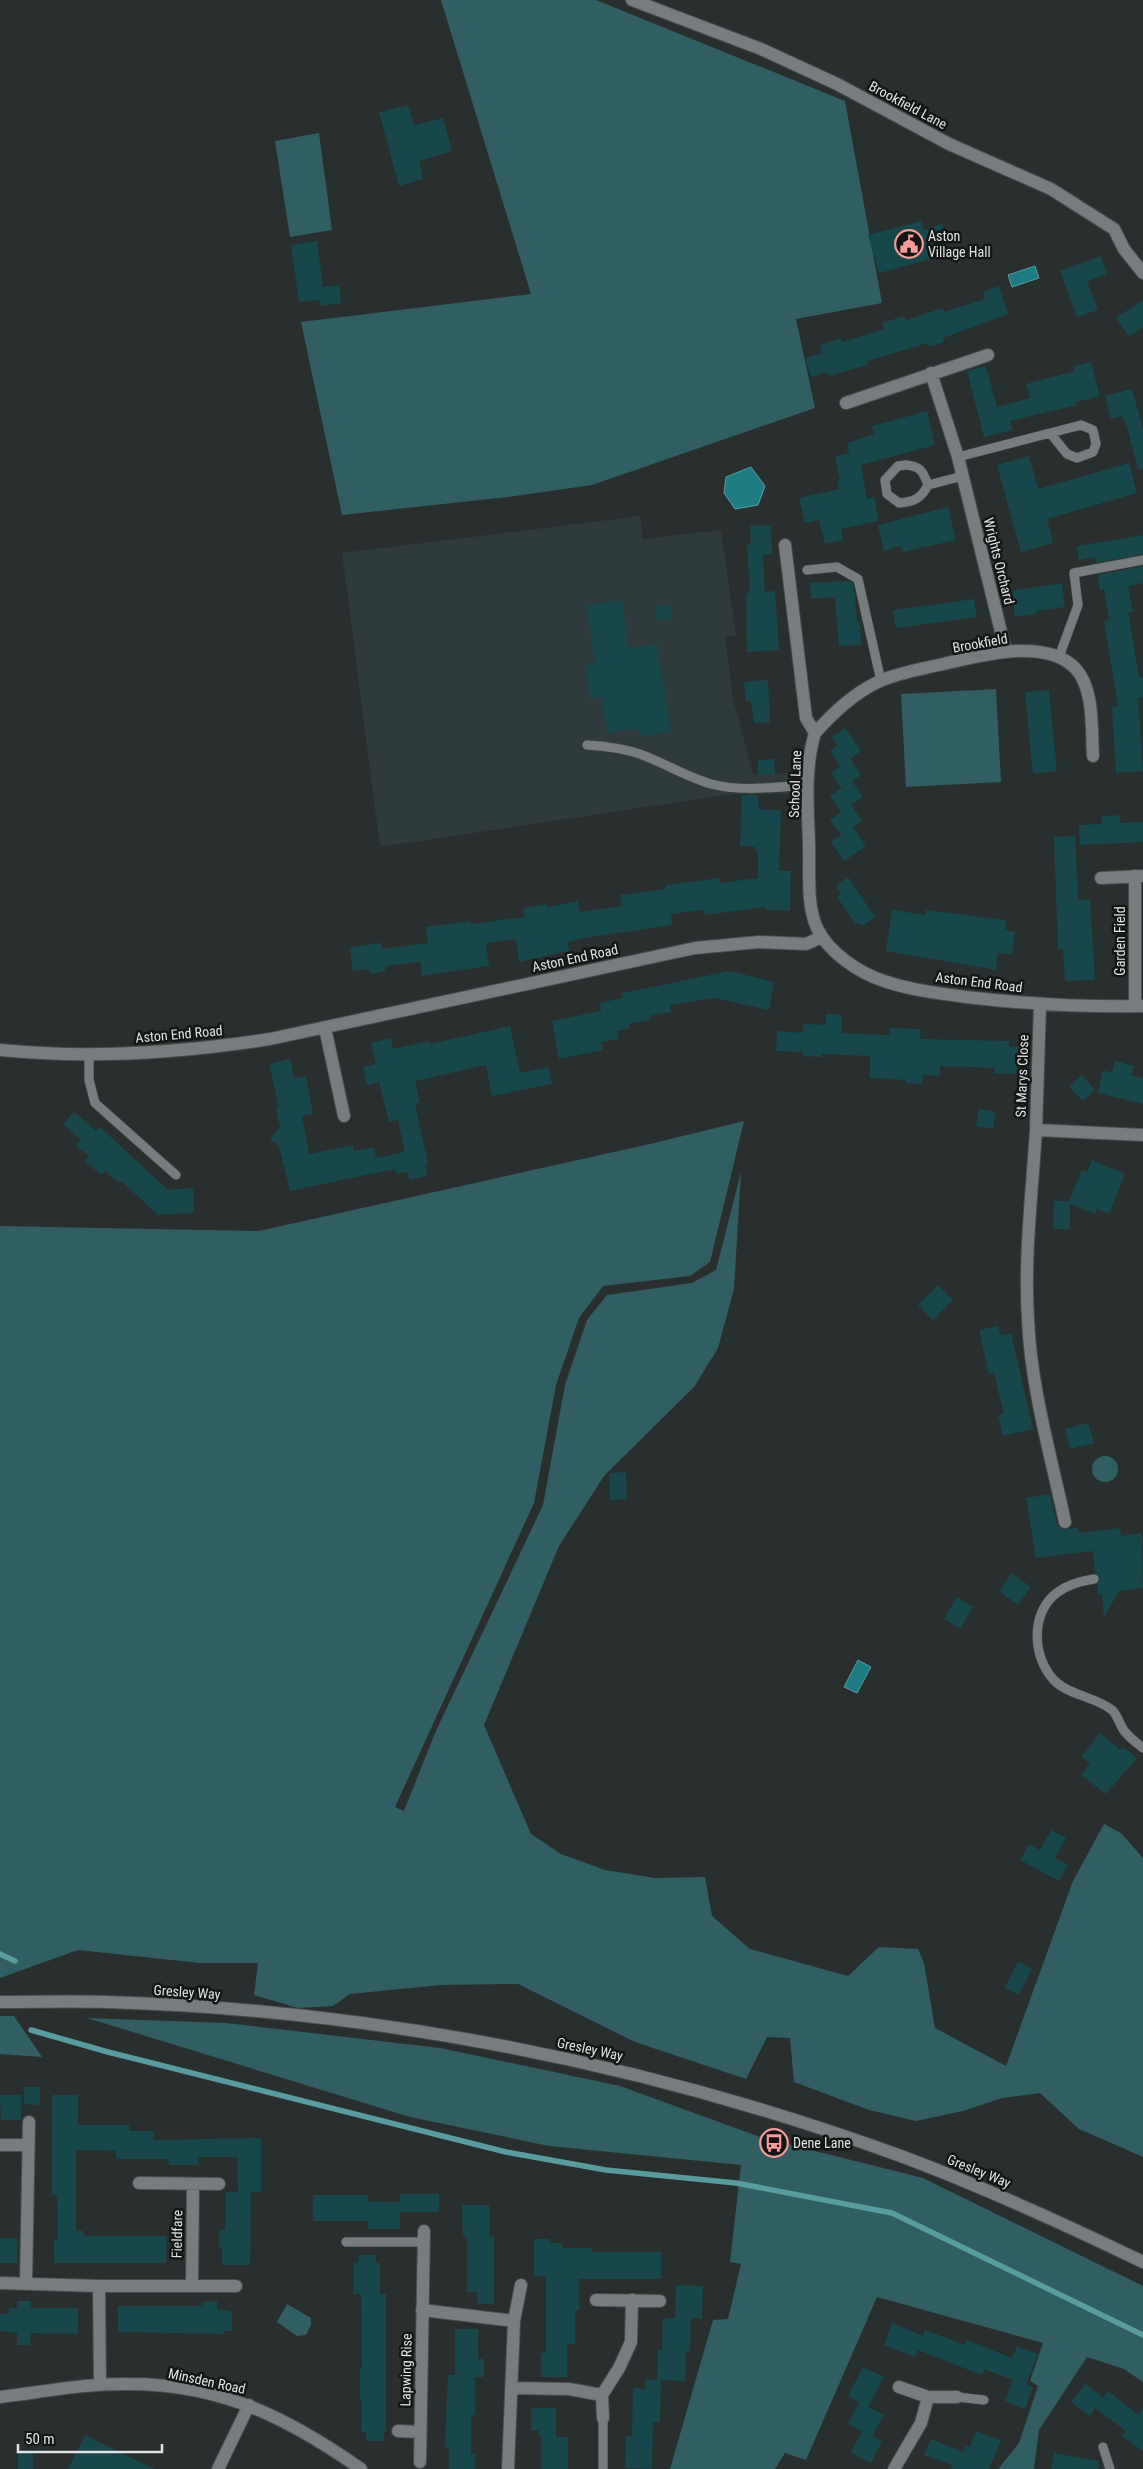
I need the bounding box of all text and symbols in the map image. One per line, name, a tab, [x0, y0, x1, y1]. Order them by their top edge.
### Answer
street label: Brookfield Lane	[866, 78, 950, 132]
place label: Aston Village Hall	[928, 228, 991, 260]
public building icon: Aston Village Hall	[894, 229, 924, 259]
street label: Wrights Orchard	[980, 516, 1018, 606]
street label: Brookfield	[951, 630, 1009, 656]
street label: School Lane	[786, 749, 804, 818]
street label: Garden Field	[1112, 906, 1128, 976]
street label: Aston End Road	[531, 941, 619, 975]
street label: Aston End Road	[935, 969, 1023, 995]
street label: Aston End Road	[135, 1022, 223, 1046]
street label: St Marys Close	[1013, 1034, 1031, 1118]
street label: Gresley Way	[153, 1982, 221, 2002]
street label: Gresley Way	[556, 2034, 625, 2064]
bus stop icon: Dene Lane	[759, 2128, 789, 2158]
place label: Dene Lane	[793, 2135, 851, 2151]
street label: Gresley Way	[945, 2151, 1013, 2191]
street label: Fieldfare	[169, 2209, 185, 2258]
street label: Lapwing Rise	[397, 2333, 415, 2407]
street label: Minsden Road	[167, 2365, 247, 2397]
scale bar	[18, 2422, 161, 2454]
text: 50 m	[25, 2430, 55, 2448]

